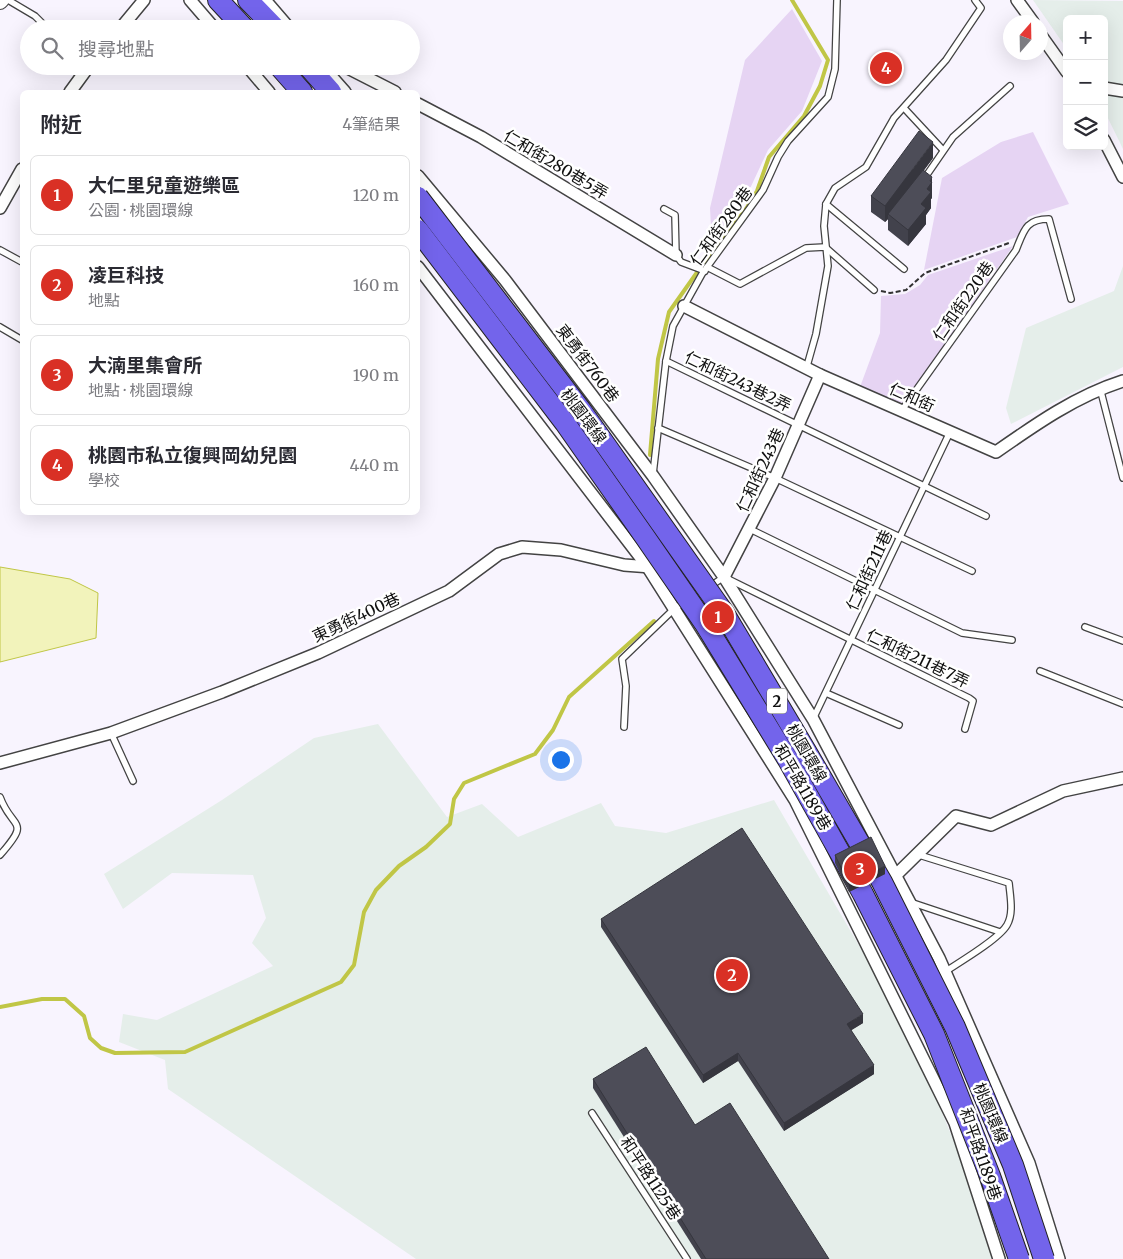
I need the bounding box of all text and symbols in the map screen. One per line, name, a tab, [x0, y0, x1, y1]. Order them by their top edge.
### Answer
north arrow	[1003, 15, 1048, 60]
map controls	[1063, 15, 1108, 150]
button: +	[1063, 15, 1108, 60]
search box	[20, 20, 420, 75]
icon: search	[38, 34, 66, 62]
text: 搜尋地點	[78, 37, 154, 61]
pin: 4	[870, 49, 902, 87]
button: −	[1063, 60, 1108, 105]
button: layers	[1063, 105, 1108, 150]
text: 附近	[40, 111, 82, 138]
text: 4筆結果	[342, 114, 400, 134]
street label: 仁和街280巷5弄	[500, 125, 612, 203]
text: 大仁里兒童遊樂區	[88, 173, 240, 197]
street label: 仁和街280巷	[686, 182, 756, 270]
text: 1	[53, 185, 61, 205]
text: 120 m	[353, 185, 399, 205]
text: 公園 · 桃園環線	[88, 200, 193, 220]
street label: 仁和街220巷	[928, 257, 998, 345]
text: 凌巨科技	[88, 263, 164, 287]
text: 2	[52, 275, 62, 295]
text: 160 m	[353, 275, 399, 295]
text: 地點	[88, 290, 120, 310]
street label: 東勇街760巷	[552, 320, 624, 406]
street label: 仁和街243巷2弄	[681, 347, 795, 415]
text: 大湳里集會所	[88, 353, 202, 377]
text: 3	[52, 365, 62, 385]
text: 190 m	[353, 365, 399, 385]
street label: 仁和街	[886, 378, 938, 416]
text: 地點 · 桃園環線	[88, 380, 193, 400]
street label: 桃園環線	[557, 384, 611, 448]
street label: 仁和街243巷	[732, 425, 788, 515]
text: 桃園市私立復興岡幼兒園	[88, 443, 297, 467]
text: 4	[52, 455, 62, 475]
text: 440 m	[349, 455, 399, 475]
text: 學校	[88, 470, 120, 490]
street label: 仁和街211巷	[842, 526, 896, 614]
street label: 東勇街400巷	[309, 588, 403, 646]
pin: 1	[702, 598, 734, 636]
street label: 仁和街211巷7弄	[863, 624, 973, 692]
road number: 2	[767, 688, 787, 714]
street label: 桃園環線	[782, 720, 832, 786]
street label: 和平路1189巷	[770, 740, 836, 834]
your location	[548, 747, 574, 773]
pin: 3	[844, 850, 876, 888]
pin: 2	[716, 956, 748, 994]
street label: 桃園環線	[969, 1080, 1013, 1146]
street label: 和平路1189巷	[956, 1105, 1006, 1203]
street label: 和平路1125巷	[616, 1132, 686, 1224]

